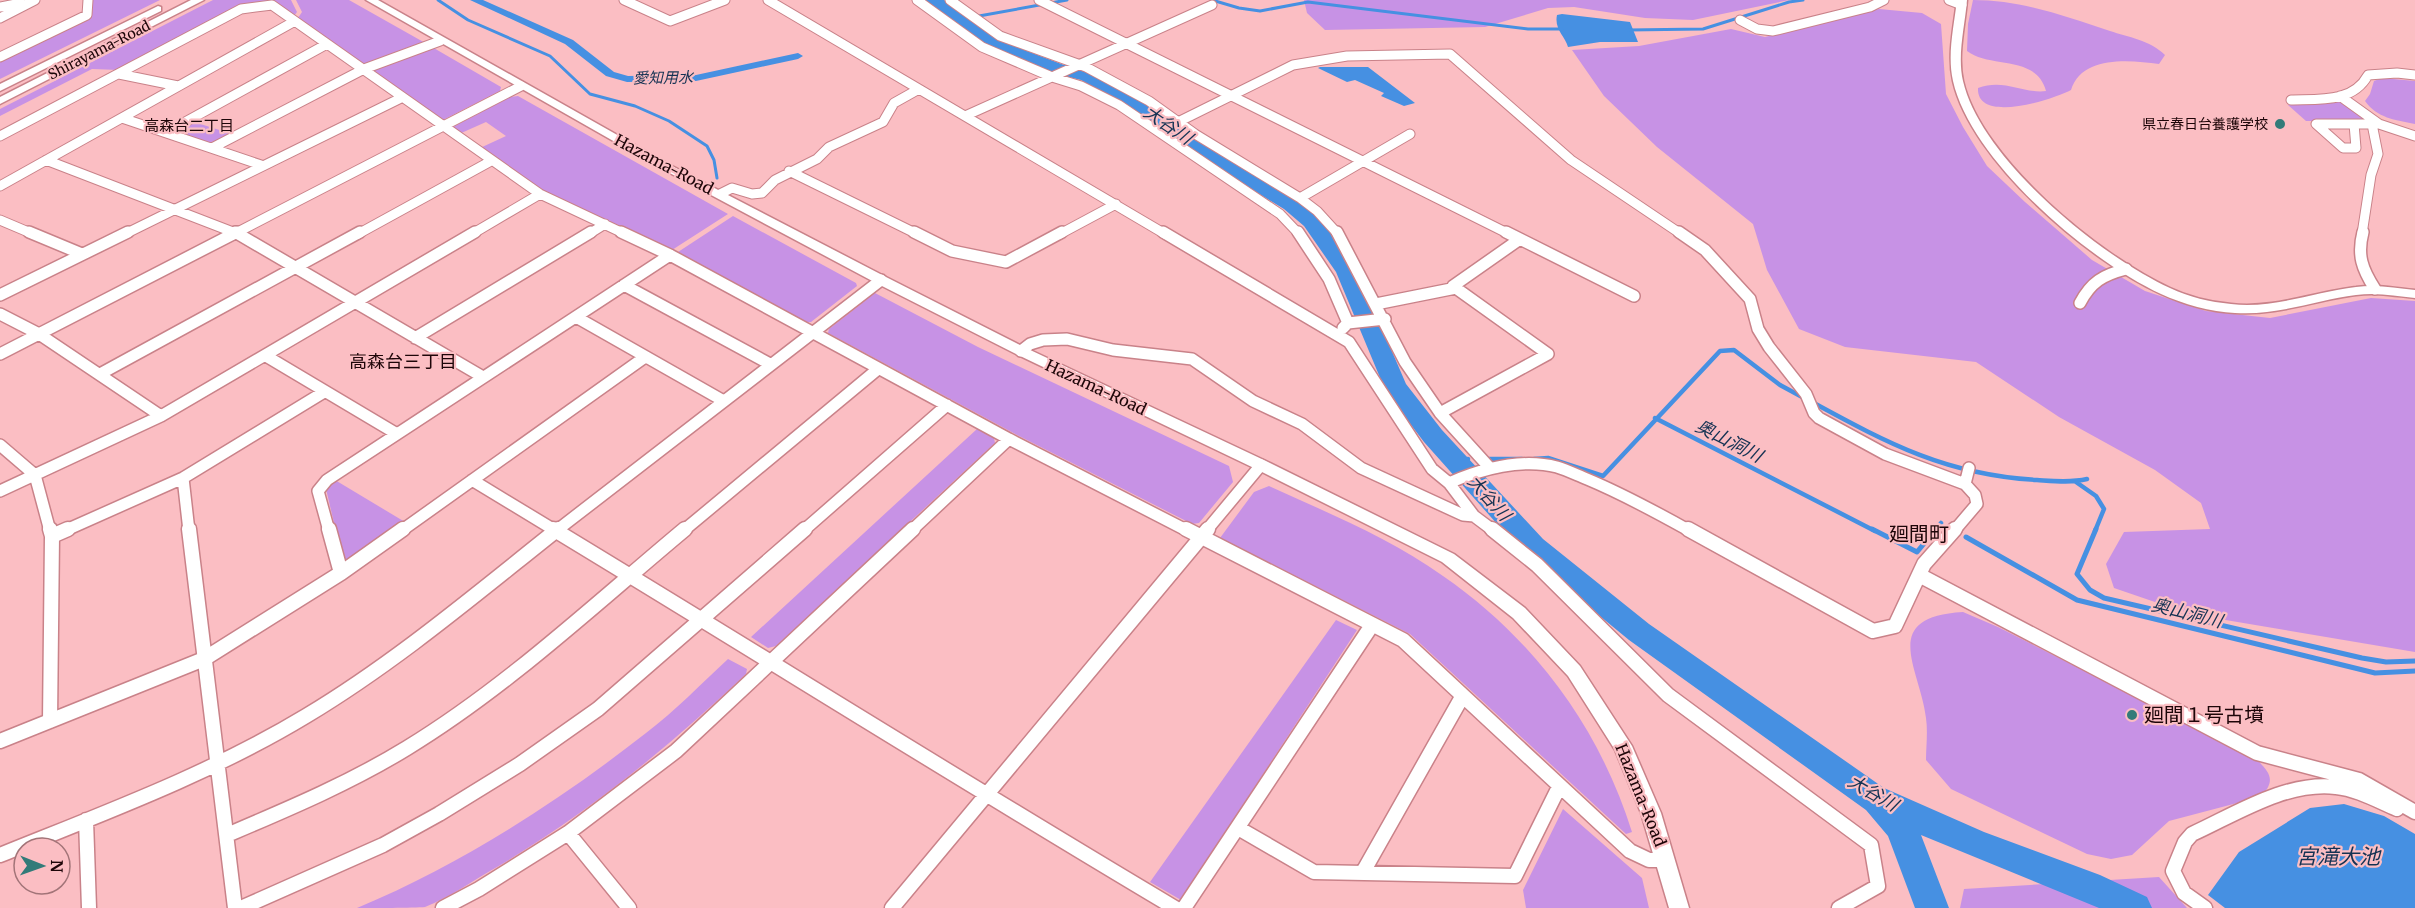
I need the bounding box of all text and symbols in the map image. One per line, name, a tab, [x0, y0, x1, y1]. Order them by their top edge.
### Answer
street label: Shirayama-Road	[45, 16, 154, 84]
water label: 愛知用水	[633, 67, 695, 88]
water label: 大谷川	[1139, 100, 1199, 150]
place label: 県立春日台養護学校	[2142, 115, 2268, 133]
district label: 高森台二丁目	[144, 116, 234, 135]
marker: 県立春日台養護学校	[2273, 117, 2287, 131]
street label: Hazama-Road	[611, 130, 717, 199]
district label: 高森台三丁目	[349, 350, 457, 373]
street label: Hazama-Road	[1042, 355, 1150, 419]
water label: 奥山洞川	[1692, 414, 1768, 468]
water label: 大谷川	[1463, 470, 1517, 527]
district label: 廻間町	[1889, 521, 1949, 546]
water label: 奥山洞川	[2149, 593, 2227, 633]
place label: 廻間１号古墳	[2144, 702, 2264, 727]
marker: 廻間１号古墳	[2125, 708, 2139, 722]
street label: Hazama-Road	[1611, 741, 1671, 850]
water label: 大谷川	[1844, 769, 1904, 817]
north arrow	[12, 836, 72, 896]
water label: 宮滝大池	[2296, 843, 2382, 870]
text: N	[47, 860, 67, 873]

